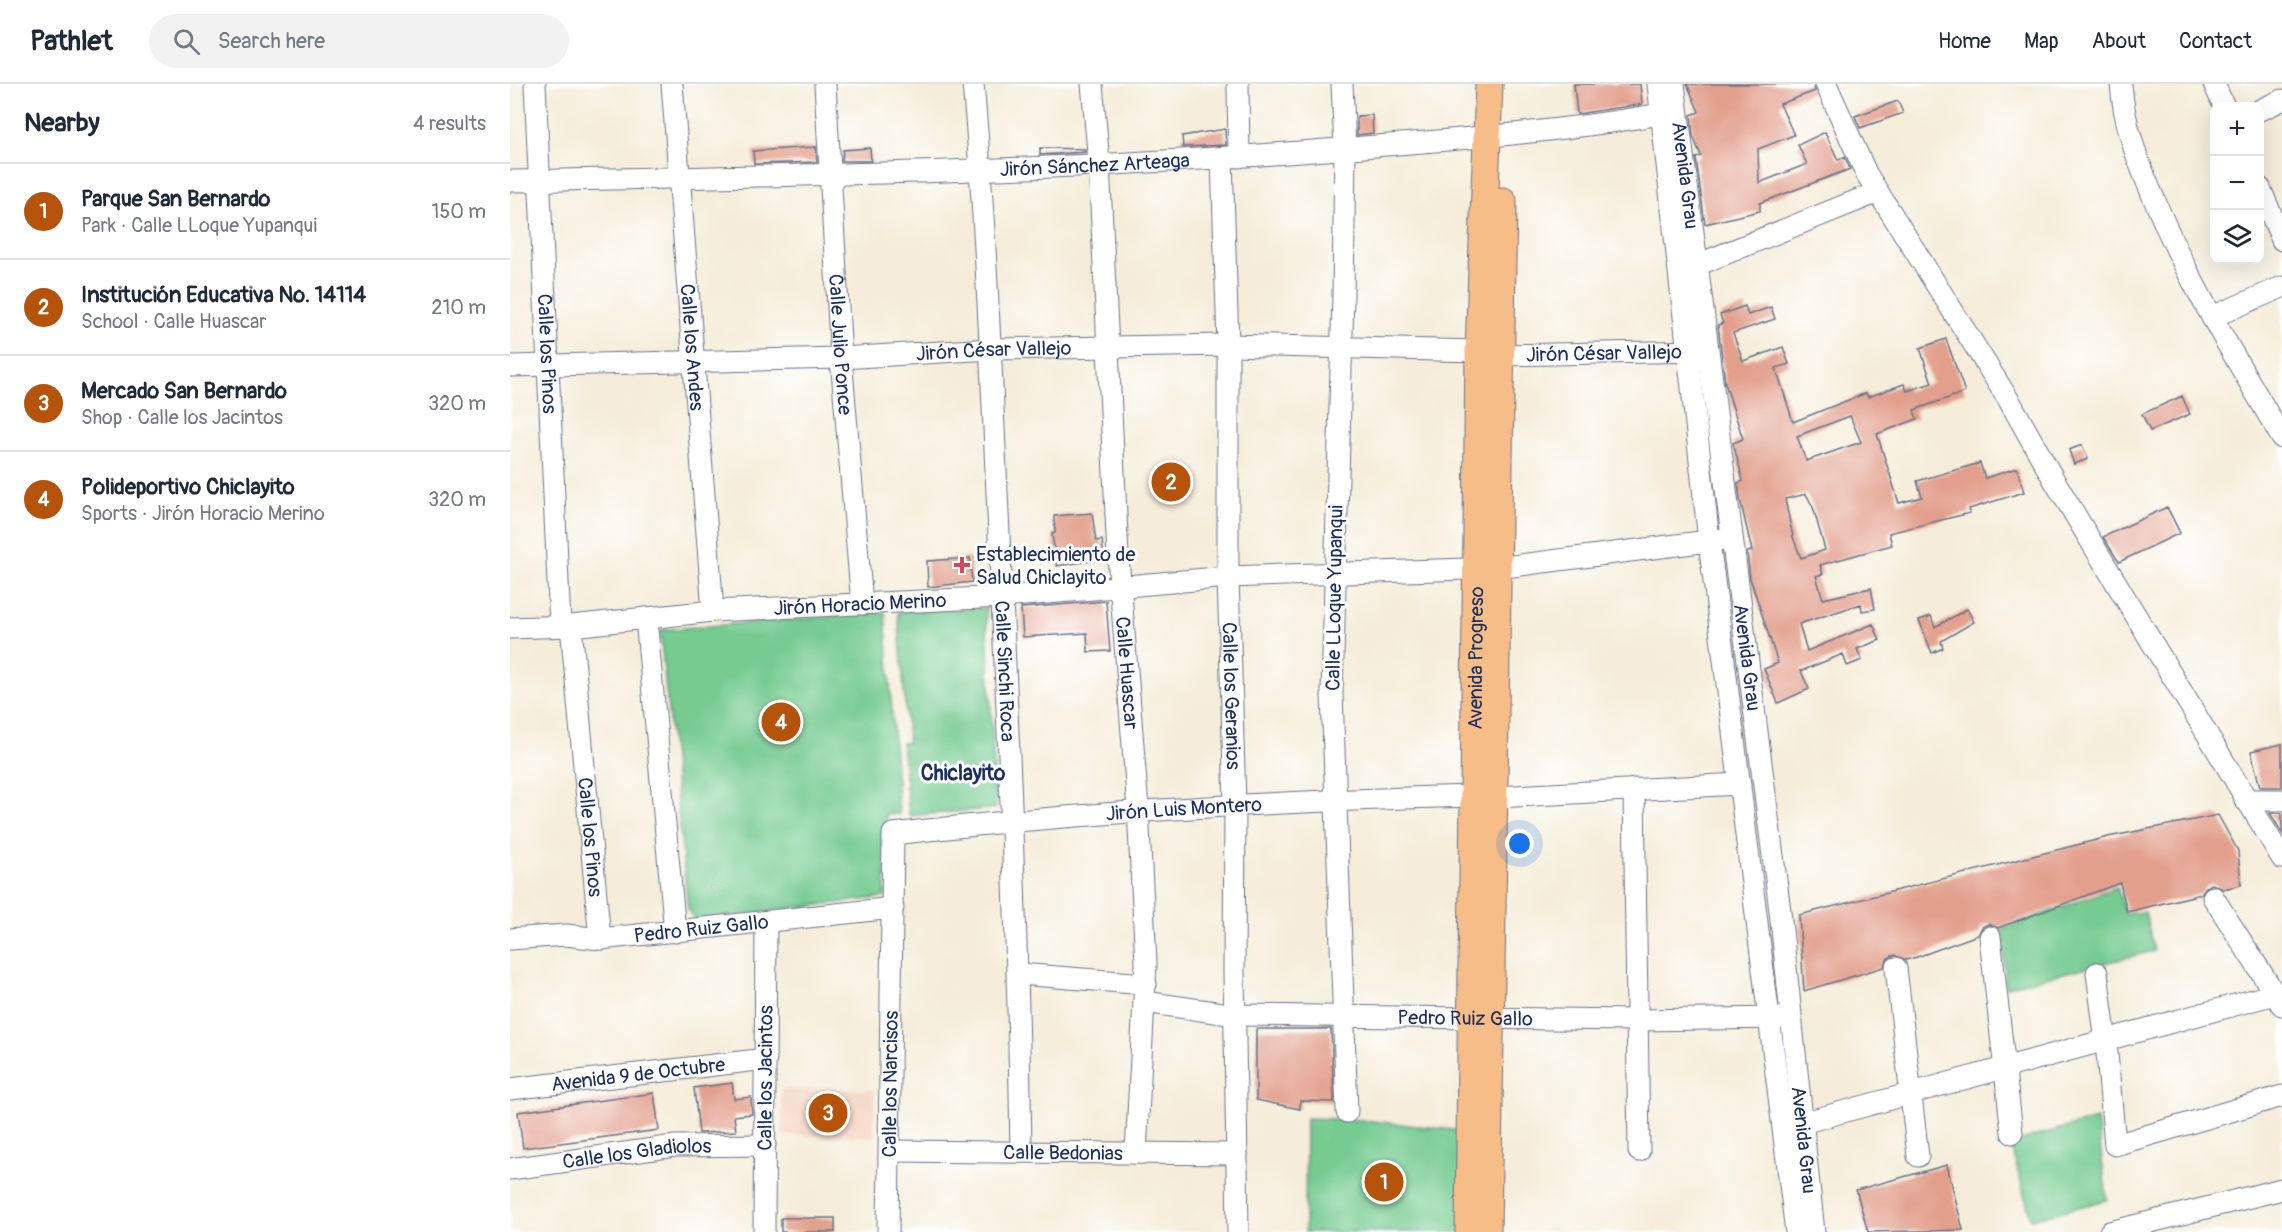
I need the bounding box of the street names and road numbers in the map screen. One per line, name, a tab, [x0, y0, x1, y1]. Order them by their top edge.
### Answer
street label: Avenida Grau	[1666, 120, 1704, 230]
street label: Jirón Sánchez Arteaga	[999, 148, 1191, 182]
street label: Calle Julio Ponce	[823, 273, 858, 416]
street label: Calle los Andes	[675, 283, 709, 412]
street label: Calle los Pinos	[532, 293, 562, 414]
street label: Jirón César Vallejo	[915, 336, 1072, 366]
street label: Jirón César Vallejo	[1526, 339, 1682, 367]
street label: Calle LLoque Yupanqui	[1320, 505, 1349, 691]
street label: Avenida Progreso	[1463, 586, 1489, 730]
street label: Jirón Horacio Merino	[773, 588, 947, 621]
street label: Calle Sinchi Roca	[989, 600, 1020, 742]
street label: Avenida Grau	[1728, 602, 1766, 713]
street label: Calle Huascar	[1110, 616, 1144, 730]
street label: Calle los Geranios	[1216, 622, 1246, 770]
street label: Calle los Pinos	[572, 776, 608, 898]
street label: Jirón Luis Montero	[1105, 792, 1263, 827]
street label: Pedro Ruiz Gallo	[632, 909, 770, 948]
street label: Calle los Jacintos	[753, 1005, 778, 1151]
street label: Pedro Ruiz Gallo	[1397, 1005, 1533, 1032]
street label: Calle los Narcisos	[877, 1011, 904, 1157]
street label: Avenida 9 de Octubre	[550, 1052, 727, 1097]
street label: Avenida Grau	[1786, 1085, 1822, 1195]
street label: Calle los Gladiolos	[561, 1134, 712, 1175]
street label: Calle Bedonias	[1003, 1140, 1123, 1166]

